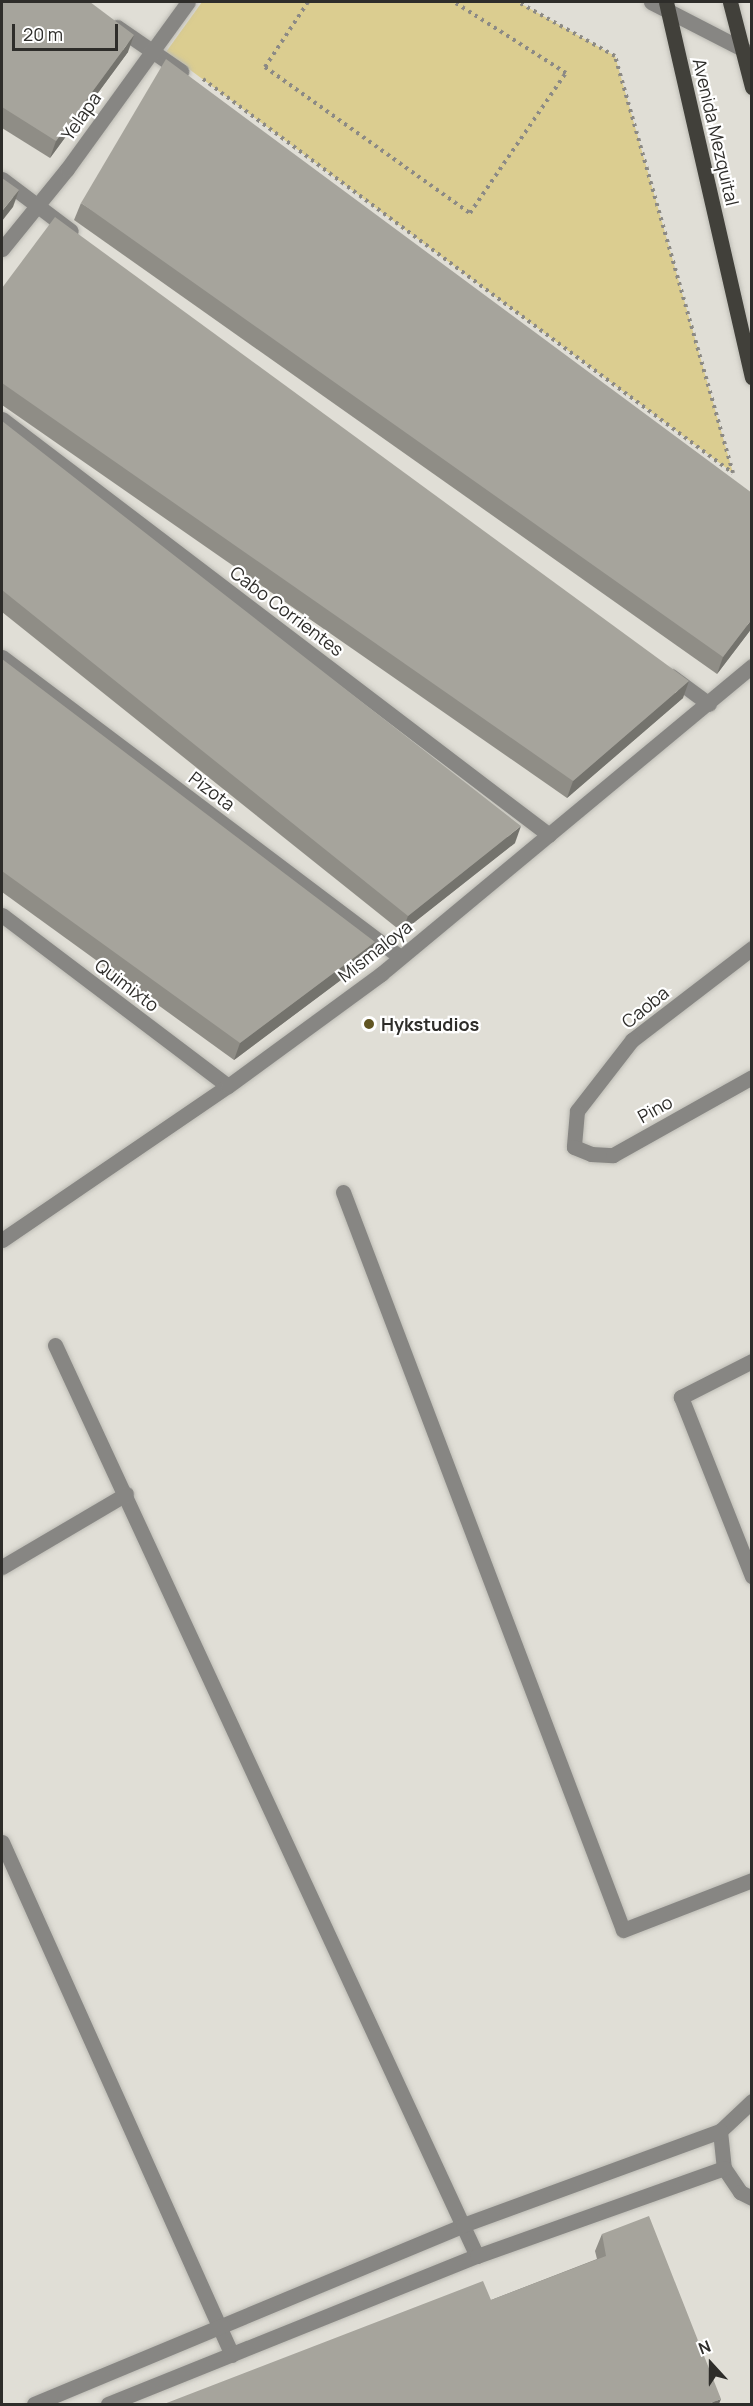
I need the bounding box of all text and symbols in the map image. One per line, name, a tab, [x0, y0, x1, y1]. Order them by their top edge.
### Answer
scale bar	[15, 12, 122, 50]
text: 20 m	[23, 22, 63, 46]
street label: Avenida Mezquital	[689, 56, 743, 208]
street label: Yelapa	[57, 88, 105, 144]
street label: Cabo Corrientes	[226, 561, 348, 661]
street label: Pizota	[185, 767, 239, 815]
street label: Mismaloya	[334, 916, 416, 986]
street label: Quimixto	[91, 954, 163, 1016]
street label: Caoba	[617, 982, 673, 1032]
place label: Hykstudios	[381, 1013, 479, 1035]
marker: Hykstudios	[362, 1017, 376, 1031]
street label: Pino	[634, 1091, 676, 1127]
north arrow	[681, 2334, 741, 2394]
text: N	[695, 2335, 714, 2360]

